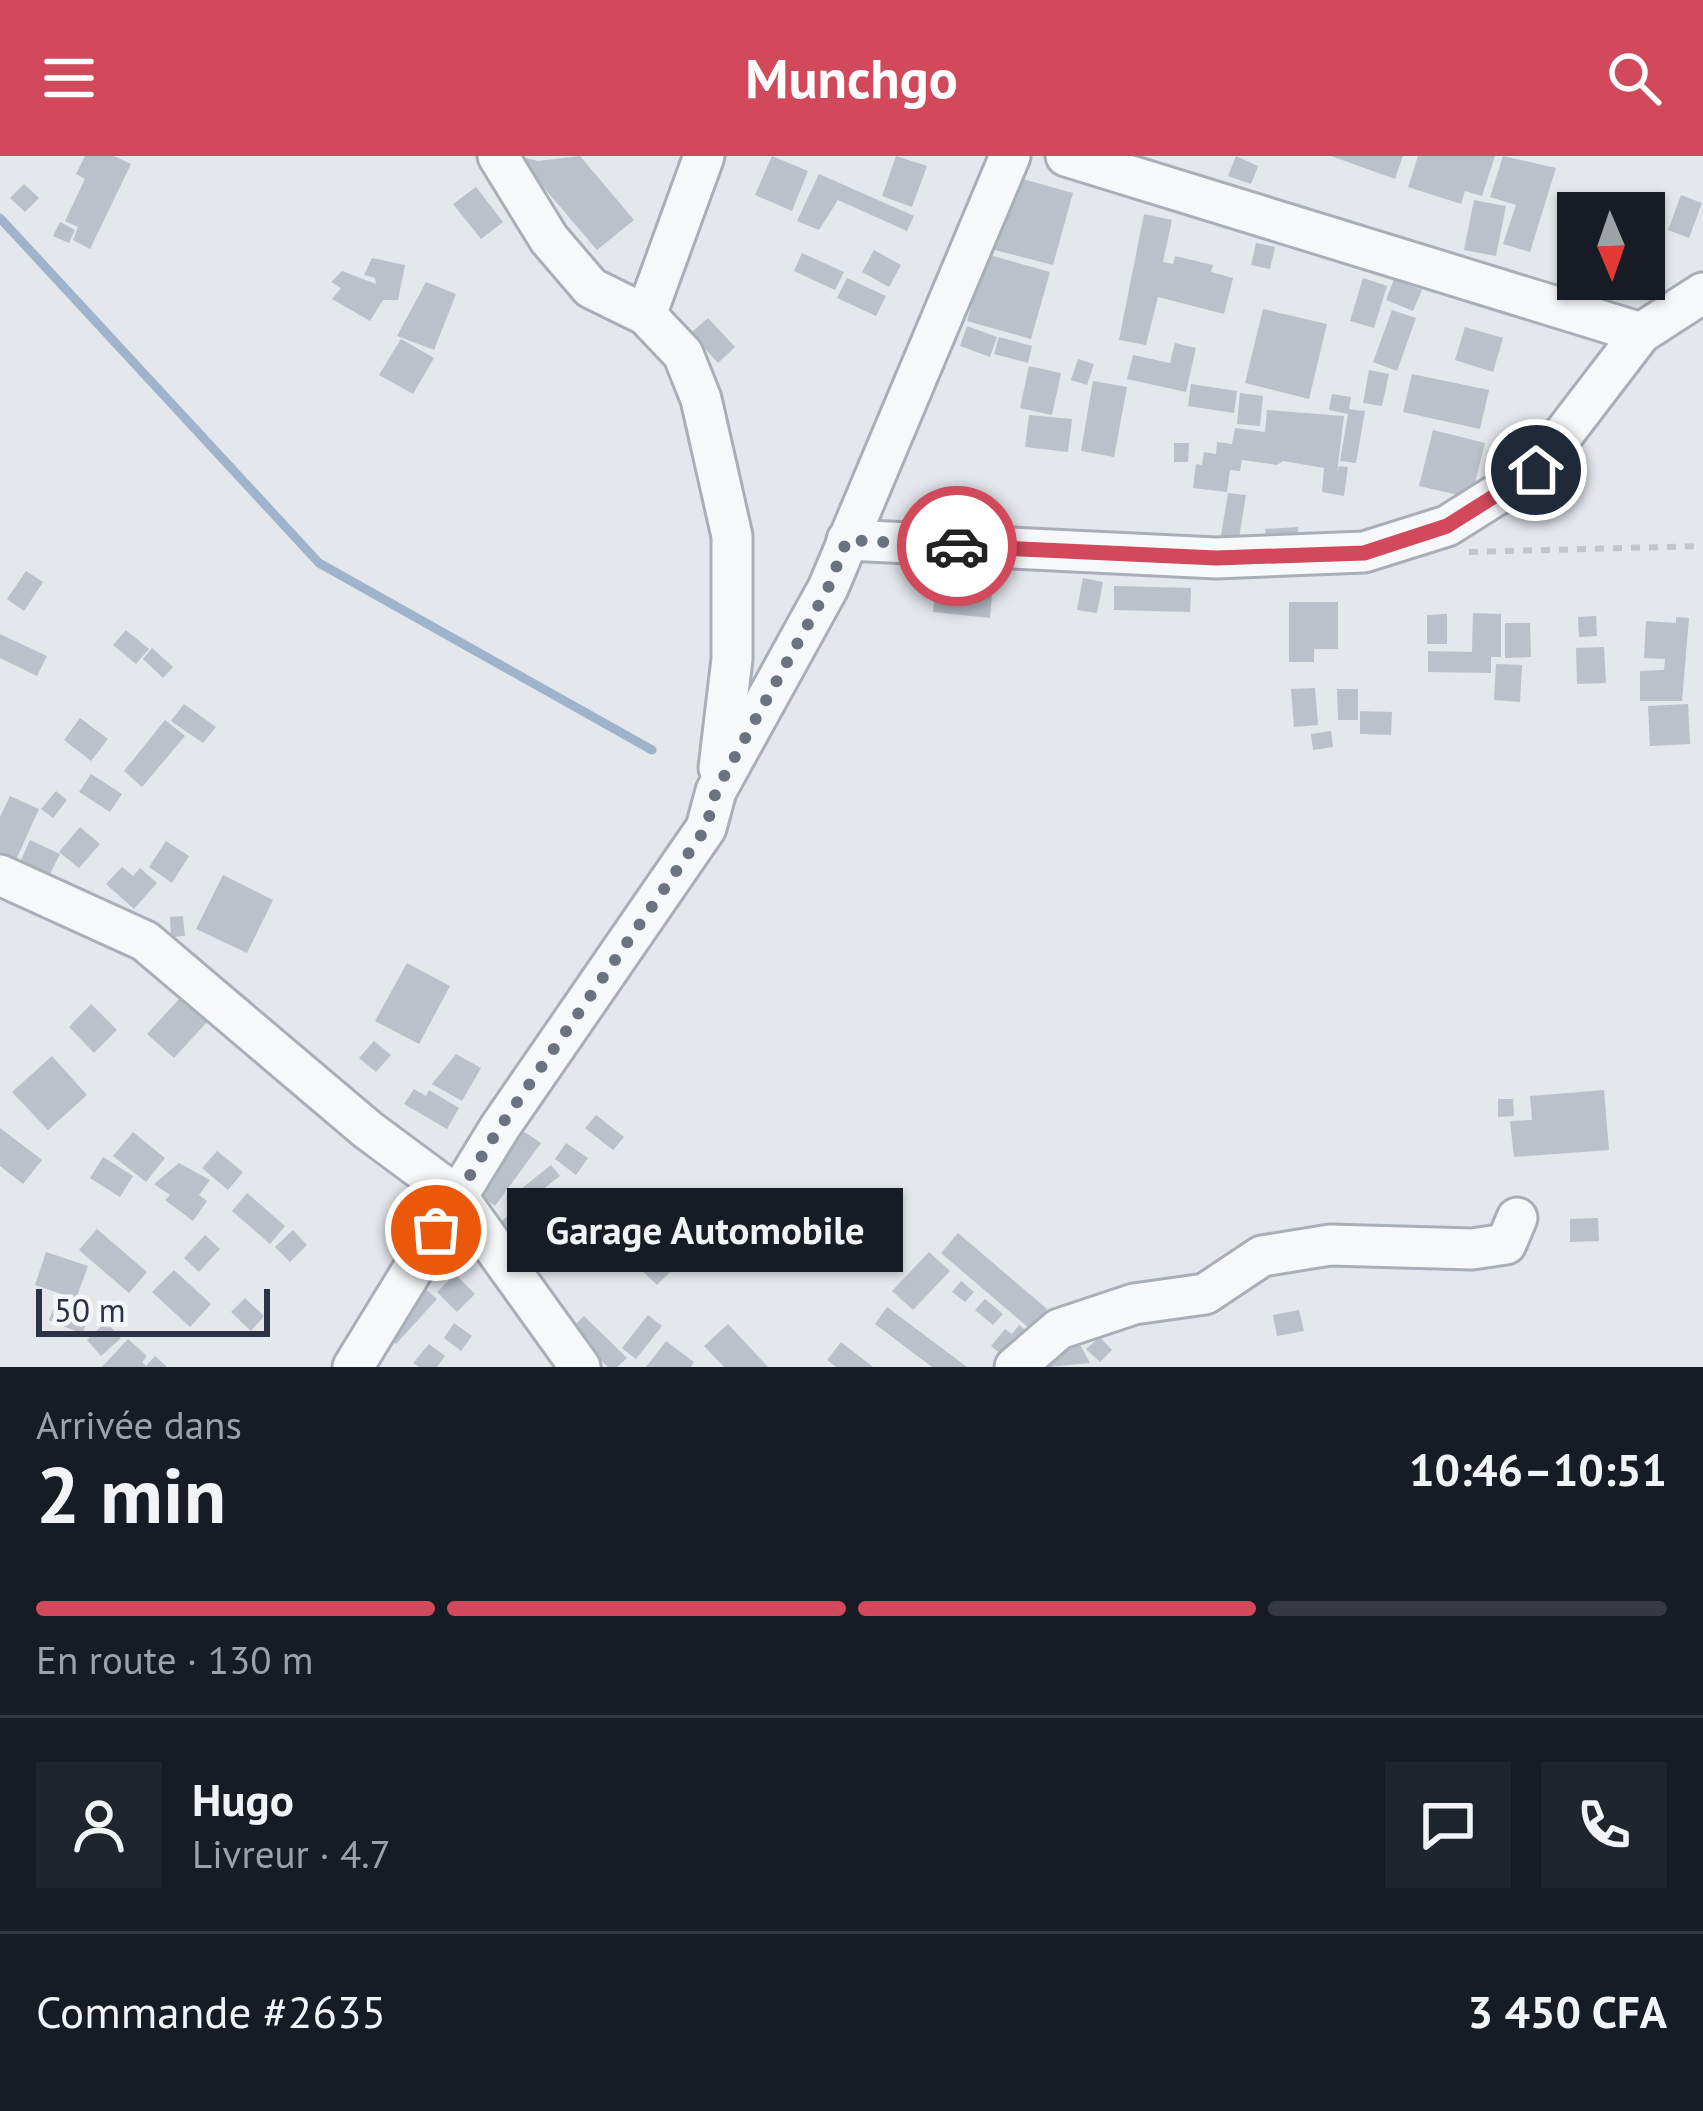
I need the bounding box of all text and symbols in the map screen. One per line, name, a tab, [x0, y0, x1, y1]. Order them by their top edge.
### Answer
text: Munchgo	[745, 43, 958, 113]
icon: menu	[36, 45, 102, 111]
icon: search	[1601, 45, 1667, 111]
north arrow	[1557, 192, 1665, 300]
map controls	[1557, 192, 1665, 300]
pin	[1485, 419, 1587, 521]
icon: home	[1503, 437, 1569, 503]
courier	[897, 486, 1017, 606]
icon: car	[924, 513, 990, 579]
pin	[385, 1179, 487, 1281]
callout: Garage Automobile	[508, 1188, 904, 1272]
icon: bag	[403, 1197, 469, 1263]
text: Garage Automobile	[545, 1204, 865, 1255]
scale bar	[36, 1283, 270, 1336]
text: 50 m	[54, 1288, 126, 1331]
text: Arrivée dans	[36, 1399, 242, 1450]
text: 10:46–10:51	[1409, 1440, 1667, 1498]
text: 2 min	[36, 1444, 226, 1545]
text: En route · 130 m	[36, 1634, 314, 1685]
button: person	[36, 1762, 162, 1888]
button: chat	[1385, 1762, 1511, 1888]
button: phone	[1541, 1762, 1667, 1888]
text: Hugo	[192, 1770, 294, 1828]
text: Livreur · 4.7	[192, 1828, 391, 1879]
text: Commande #2635	[36, 1982, 386, 2040]
text: 3 450 CFA	[1468, 1982, 1667, 2040]

